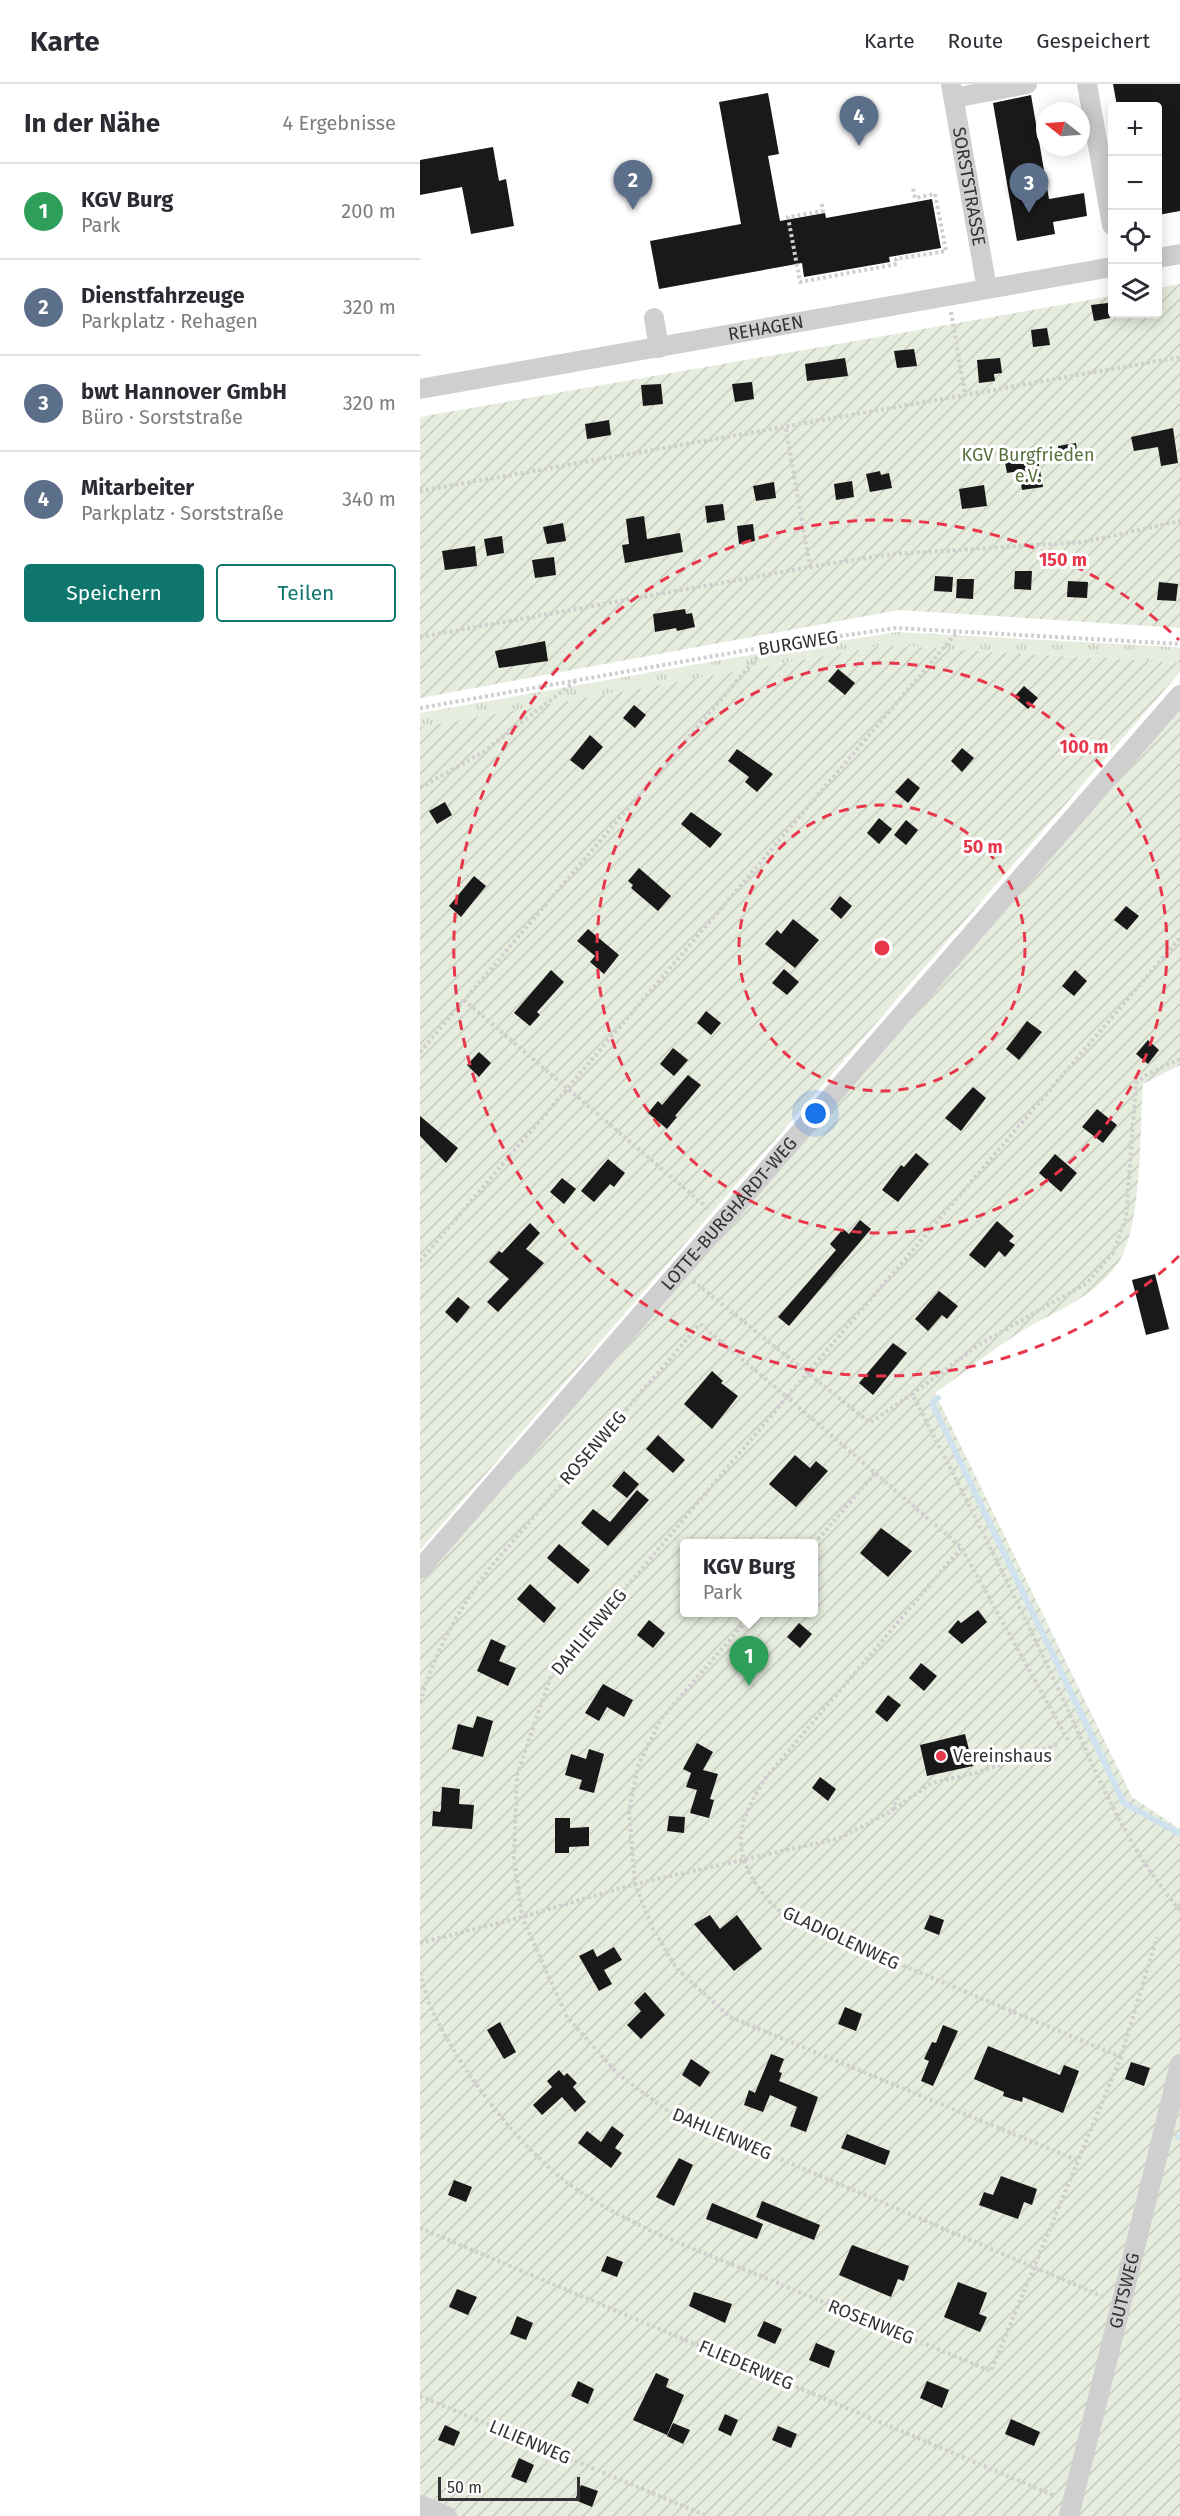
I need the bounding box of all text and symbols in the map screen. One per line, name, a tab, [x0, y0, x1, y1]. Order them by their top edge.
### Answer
text: Karte	[30, 25, 100, 58]
text: Karte	[864, 28, 915, 54]
text: Route	[948, 28, 1003, 54]
text: Gespeichert	[1036, 28, 1150, 54]
pin: 4	[840, 97, 878, 146]
north arrow	[1036, 102, 1090, 156]
map controls	[1108, 102, 1162, 318]
button: +	[1108, 102, 1162, 156]
text: In der Nähe	[24, 108, 160, 139]
text: 4 Ergebnisse	[283, 111, 396, 135]
street label: SORSTSTRASSE	[948, 125, 990, 248]
button: −	[1108, 156, 1162, 210]
pin: 2	[614, 160, 652, 210]
pin: 3	[1010, 164, 1048, 213]
text: KGV Burg	[81, 186, 173, 213]
text: 1	[39, 199, 48, 223]
text: 200 m	[341, 199, 396, 223]
button: locate	[1108, 210, 1162, 264]
text: Park	[81, 213, 120, 237]
button: layers	[1108, 264, 1162, 318]
text: Dienstfahrzeuge	[81, 282, 245, 309]
text: 2	[38, 295, 49, 319]
text: 320 m	[343, 295, 396, 319]
text: Parkplatz · Rehagen	[81, 309, 258, 333]
street label: REHAGEN	[726, 311, 805, 346]
text: bwt Hannover GmbH	[81, 378, 287, 405]
text: 3	[38, 391, 49, 415]
text: 320 m	[343, 391, 396, 415]
text: Büro · Sorststraße	[81, 405, 243, 429]
park label: KGV Burgfrieden e.V.	[962, 444, 1094, 487]
text: Mitarbeiter	[81, 474, 194, 501]
text: 4	[38, 487, 49, 511]
text: 340 m	[342, 487, 396, 511]
text: Parkplatz · Sorststraße	[81, 501, 284, 525]
text: 150 m	[1039, 549, 1087, 571]
button: Speichern	[24, 564, 204, 622]
button: Teilen	[216, 564, 396, 622]
street label: BURGWEG	[756, 626, 840, 660]
text: 100 m	[1060, 736, 1108, 758]
text: 50 m	[963, 836, 1003, 858]
centre of rings	[872, 938, 892, 958]
your location	[801, 1099, 830, 1128]
street label: LOTTE-BURGHARDT-WEG	[656, 1132, 802, 1295]
street label: ROSENWEG	[555, 1407, 631, 1489]
popup	[680, 1539, 818, 1617]
text: KGV Burg	[703, 1553, 795, 1580]
text: Park	[703, 1580, 742, 1604]
street label: DAHLIENWEG	[547, 1584, 631, 1680]
pin: 1	[730, 1636, 768, 1686]
place label: Vereinshaus	[953, 1745, 1052, 1767]
marker: Vereinshaus	[934, 1749, 948, 1763]
street label: GLADIOLENWEG	[779, 1901, 903, 1975]
street label: DAHLIENWEG	[669, 2103, 775, 2165]
street label: GUTSWEG	[1104, 2250, 1144, 2331]
street label: ROSENWEG	[825, 2295, 917, 2349]
street label: FLIEDERWEG	[695, 2335, 797, 2395]
street label: LILIENWEG	[486, 2415, 574, 2469]
scale bar	[438, 2474, 580, 2502]
text: 50 m	[447, 2478, 482, 2497]

